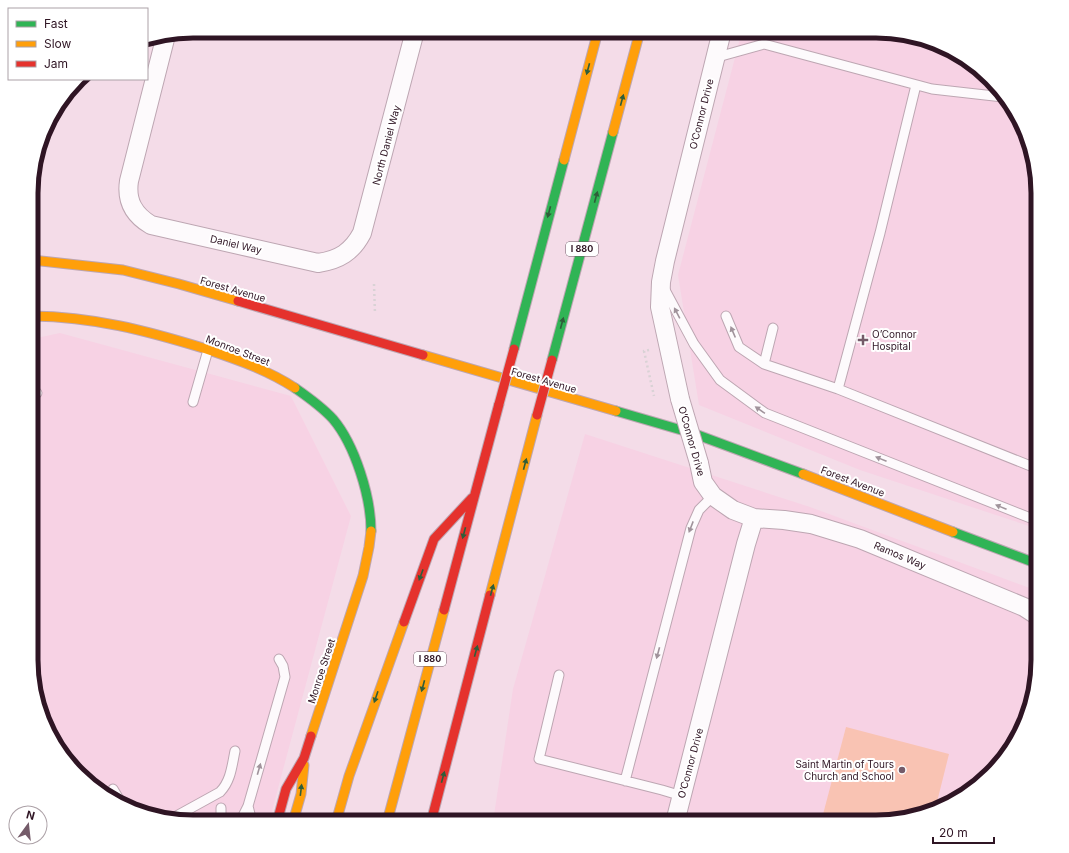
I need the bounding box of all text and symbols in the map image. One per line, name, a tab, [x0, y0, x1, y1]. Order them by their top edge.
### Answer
legend	[8, 8, 148, 80]
text: Fast	[44, 16, 68, 31]
text: Slow	[44, 36, 72, 51]
text: Jam	[44, 56, 68, 71]
one-way arrow	[585, 63, 591, 75]
street label: O’Connor Drive	[686, 77, 716, 150]
one-way arrow	[619, 94, 625, 106]
street label: North Daniel Way	[370, 103, 403, 186]
one-way arrow	[593, 191, 599, 203]
one-way arrow	[546, 206, 552, 219]
street label: Daniel Way	[209, 232, 263, 256]
road number: I 880	[566, 242, 598, 256]
street label: Forest Avenue	[199, 274, 267, 304]
one-way arrow	[674, 307, 681, 319]
one-way arrow	[559, 317, 565, 329]
one-way arrow	[729, 326, 735, 338]
place label: O’Connor Hospital	[872, 328, 917, 352]
street label: Monroe Street	[204, 332, 272, 368]
marker: O’Connor Hospital	[857, 334, 869, 346]
street label: Forest Avenue	[510, 365, 578, 395]
street label: O’Connor Drive	[676, 405, 708, 478]
one-way arrow	[755, 406, 766, 413]
one-way arrow	[874, 455, 886, 461]
one-way arrow	[522, 458, 528, 470]
street label: Forest Avenue	[819, 463, 887, 499]
one-way arrow	[995, 503, 1007, 509]
one-way arrow	[688, 522, 694, 534]
one-way arrow	[461, 527, 467, 539]
street label: Ramos Way	[872, 539, 928, 571]
one-way arrow	[417, 570, 423, 582]
one-way arrow	[489, 584, 495, 596]
street label: Monroe Street	[305, 636, 337, 705]
one-way arrow	[473, 645, 479, 657]
one-way arrow	[655, 647, 661, 659]
road number: I 880	[414, 652, 446, 666]
one-way arrow	[420, 680, 426, 692]
one-way arrow	[373, 692, 379, 704]
street label: O’Connor Drive	[675, 726, 705, 799]
place label: Saint Martin of Tours Church and School	[795, 758, 894, 782]
one-way arrow	[256, 763, 262, 775]
marker: Saint Martin of Tours Church and School	[897, 765, 907, 775]
one-way arrow	[440, 771, 446, 783]
one-way arrow	[298, 784, 304, 796]
north arrow	[8, 805, 48, 845]
text: N	[25, 807, 36, 823]
scale bar	[933, 819, 994, 845]
text: 20 m	[939, 825, 968, 840]

